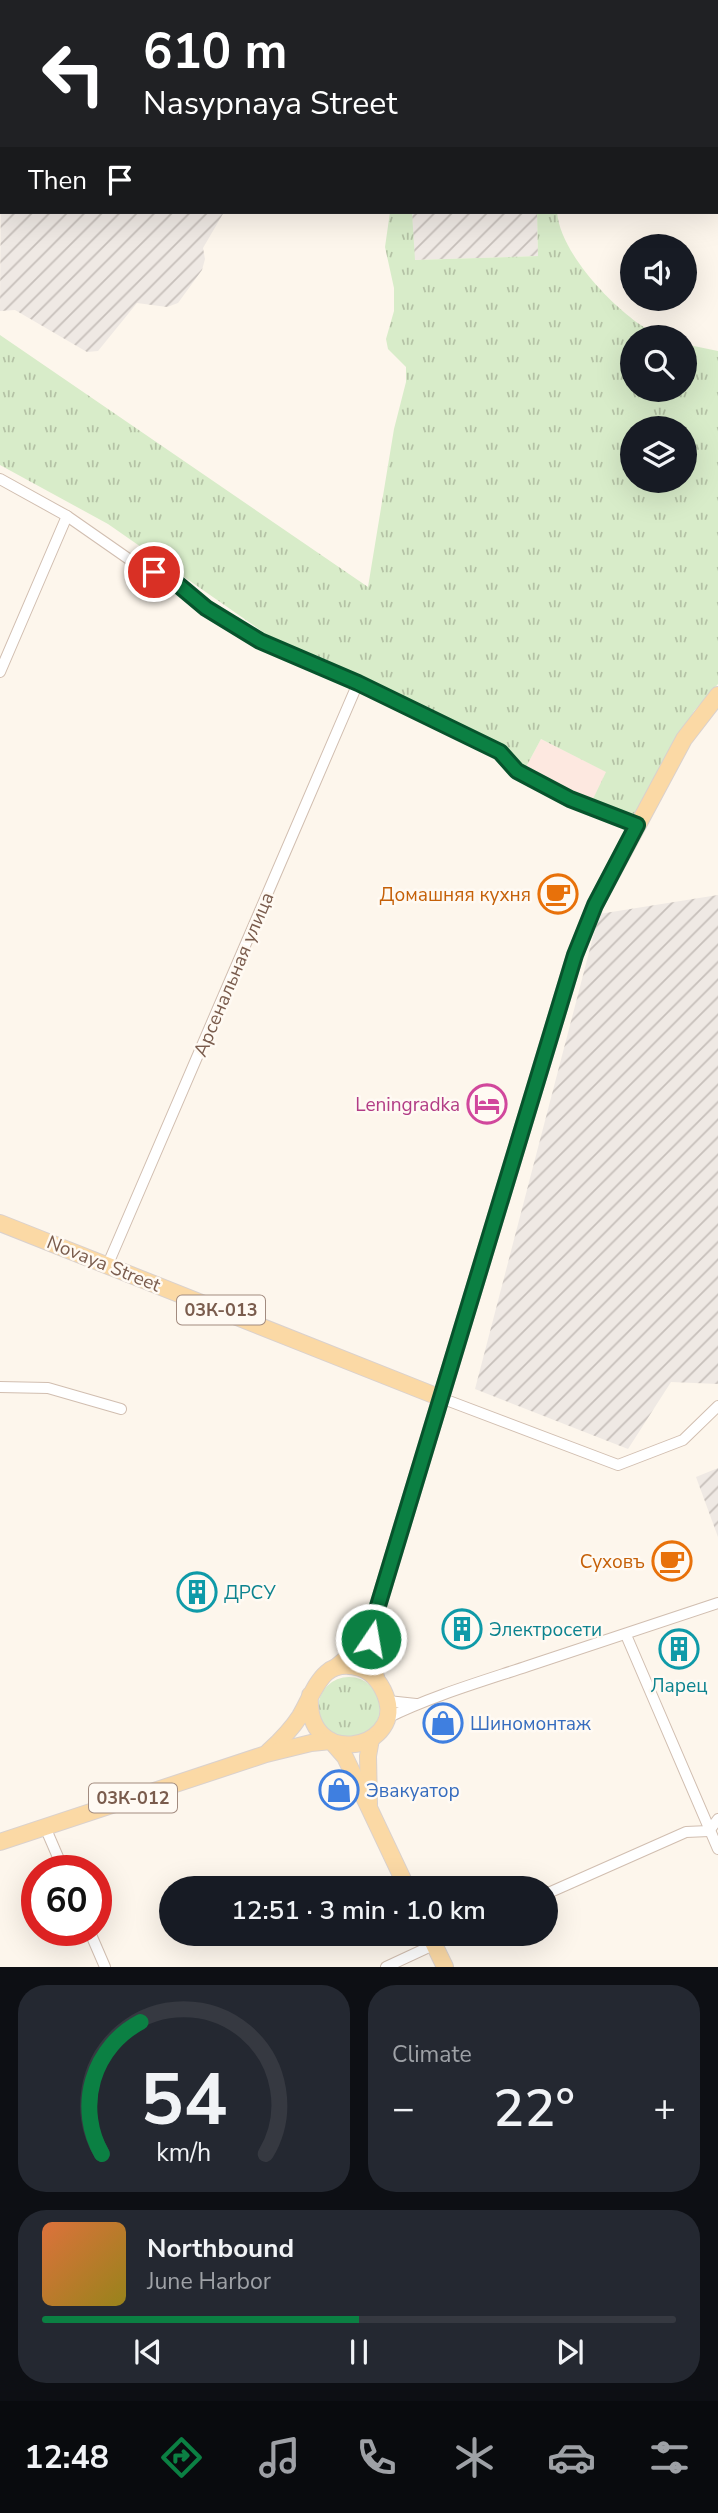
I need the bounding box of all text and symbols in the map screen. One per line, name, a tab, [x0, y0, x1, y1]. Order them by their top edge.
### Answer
text: 610 m	[143, 18, 287, 85]
icon: left	[28, 28, 119, 119]
text: Nasypnaya Street	[143, 82, 397, 125]
icon: arrive	[101, 161, 139, 199]
text: Then	[28, 163, 87, 198]
map controls	[620, 234, 697, 493]
button: sound	[620, 234, 697, 311]
button: search	[620, 325, 697, 402]
button: layers	[620, 416, 697, 493]
pin	[124, 542, 184, 602]
icon: arrive	[135, 553, 173, 591]
cafe icon: Домашняя кухня	[537, 873, 579, 915]
place label: Домашняя кухня	[380, 882, 531, 908]
street label: Арсенальная улица	[187, 888, 280, 1061]
hotel icon: Leningradka	[466, 1083, 508, 1125]
place label: Leningradka	[355, 1092, 460, 1118]
street label: Novaya Street	[43, 1229, 165, 1299]
road number: 03К-013	[177, 1296, 265, 1324]
cafe icon: Суховъ	[651, 1540, 693, 1582]
place label: Суховъ	[580, 1549, 645, 1575]
building icon: ДРСУ	[176, 1571, 218, 1613]
place label: ДРСУ	[224, 1580, 276, 1606]
position arrow	[334, 1602, 408, 1676]
building icon: Электросети	[441, 1608, 483, 1650]
place label: Электросети	[489, 1617, 602, 1643]
building icon: Ларец	[658, 1628, 700, 1670]
place label: Ларец	[650, 1673, 708, 1699]
shop icon: Шиномонтаж	[422, 1702, 464, 1744]
place label: Шиномонтаж	[470, 1711, 591, 1737]
shop icon: Эвакуатор	[318, 1769, 360, 1811]
place label: Эвакуатор	[366, 1778, 460, 1804]
road number: 03К-012	[89, 1783, 177, 1812]
speed limit sign: 60	[21, 1855, 112, 1946]
text: 12:51 · 3 min · 1.0 km	[231, 1893, 486, 1928]
text: Climate	[392, 2039, 472, 2070]
text: 54	[140, 2051, 228, 2151]
text: 22°	[493, 2073, 575, 2144]
text: −	[392, 2083, 415, 2134]
text: +	[653, 2083, 676, 2134]
text: km/h	[156, 2136, 212, 2170]
text: Northbound	[147, 2231, 294, 2266]
text: June Harbor	[147, 2266, 271, 2297]
icon: previous	[129, 2333, 167, 2371]
icon: pause	[340, 2333, 378, 2371]
icon: next	[551, 2333, 589, 2371]
icon: directions	[157, 2433, 206, 2482]
icon: music	[255, 2433, 304, 2482]
icon: phone	[352, 2433, 401, 2482]
icon: climate	[450, 2433, 499, 2482]
icon: car	[547, 2433, 596, 2482]
icon: filters	[645, 2433, 694, 2482]
text: 12:48	[24, 2436, 109, 2479]

